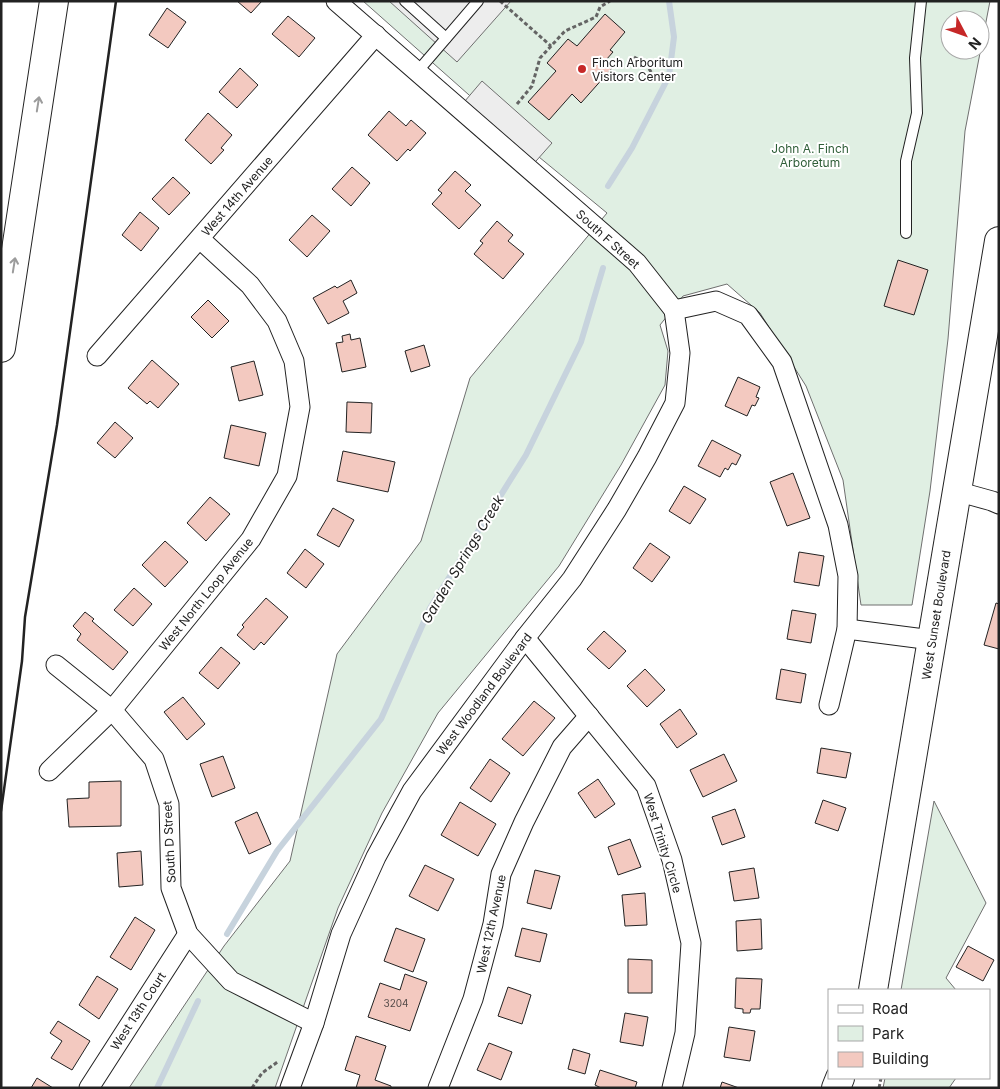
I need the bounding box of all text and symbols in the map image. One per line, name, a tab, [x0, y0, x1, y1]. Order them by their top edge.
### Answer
north arrow	[940, 10, 990, 60]
text: N	[965, 34, 985, 53]
place label: Finch Arboritum Visitors Center	[592, 55, 683, 84]
marker: Finch Arboritum Visitors Center	[576, 63, 588, 75]
one-way arrow	[33, 96, 43, 112]
park label: John A. Finch Arboretum	[771, 141, 849, 170]
street label: West 14th Avenue	[198, 153, 276, 239]
street label: South F Street	[573, 206, 643, 272]
one-way arrow	[9, 257, 19, 273]
water label: Garden Springs Creek	[417, 492, 507, 626]
street label: West North Loop Avenue	[156, 534, 256, 654]
street label: West Sunset Boulevard	[918, 549, 954, 681]
street label: West Woodland Boulevard	[433, 630, 535, 758]
street label: West Trinity Circle	[641, 791, 685, 895]
street label: South D Street	[159, 800, 179, 883]
street label: West 12th Avenue	[473, 873, 509, 975]
street label: West 13th Court	[107, 969, 169, 1053]
legend	[828, 989, 990, 1079]
house number: 3204	[383, 997, 409, 1009]
text: Road	[872, 999, 908, 1018]
text: Park	[872, 1024, 905, 1043]
text: Building	[872, 1049, 929, 1068]

